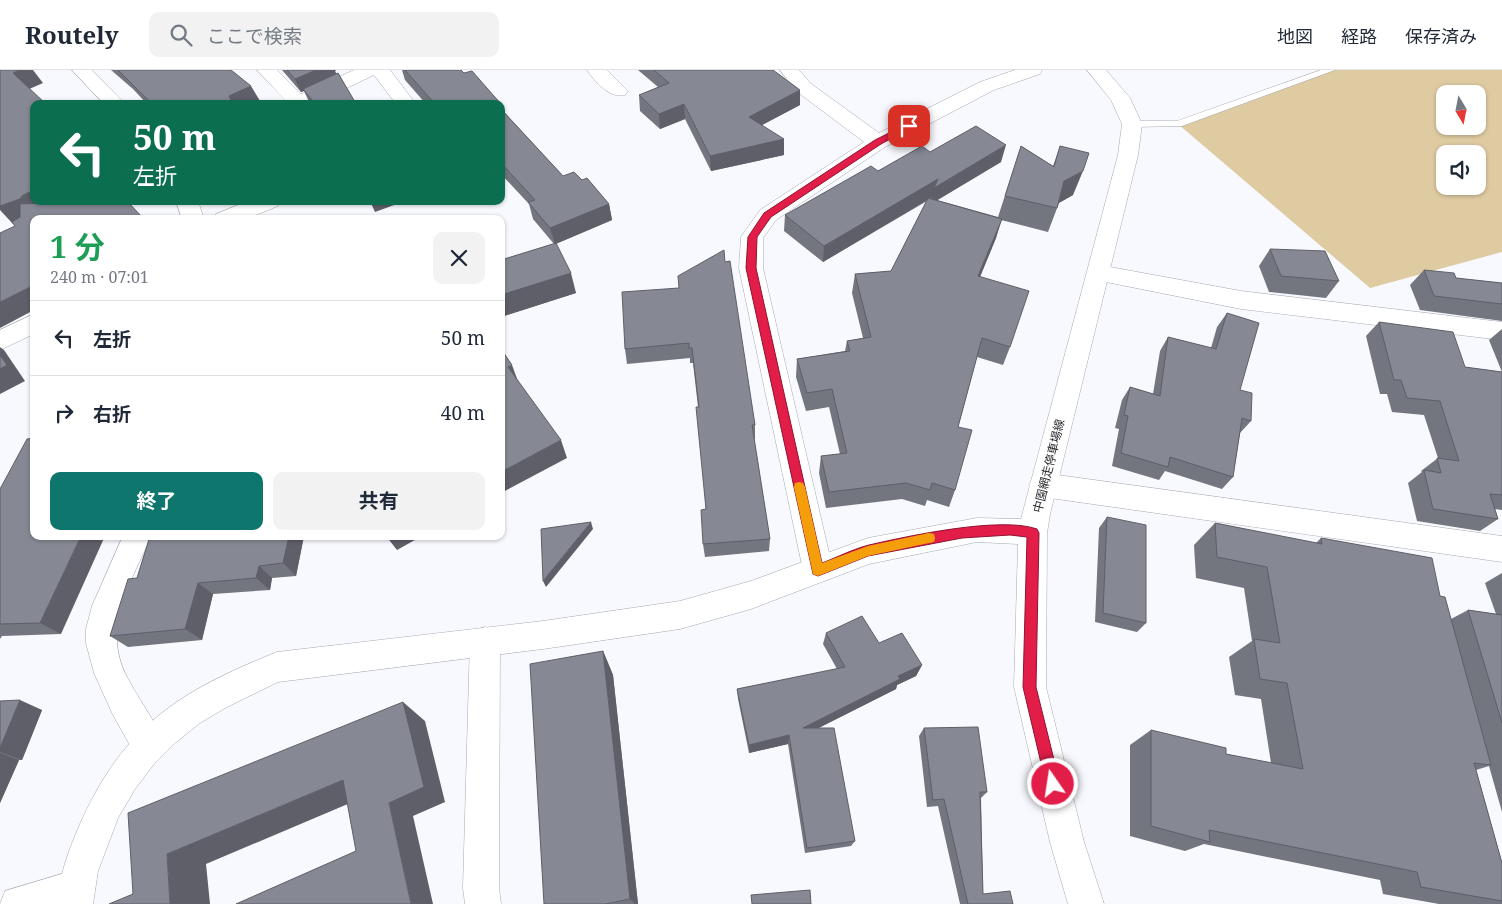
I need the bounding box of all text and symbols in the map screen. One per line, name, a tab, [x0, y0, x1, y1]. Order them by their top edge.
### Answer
search box	[149, 12, 499, 57]
text: Routely	[25, 18, 119, 51]
icon: search	[167, 21, 195, 49]
text: ここで検索	[207, 23, 302, 49]
text: 地図	[1277, 24, 1313, 48]
text: 経路	[1341, 24, 1377, 48]
text: 保存済み	[1405, 24, 1477, 48]
north arrow	[1436, 85, 1486, 135]
map controls	[1436, 85, 1486, 195]
pin	[888, 105, 930, 147]
icon: arrive	[895, 112, 923, 140]
text: 50 m	[133, 113, 216, 160]
icon: left	[50, 120, 115, 185]
button: sound	[1436, 145, 1486, 195]
text: 左折	[133, 160, 177, 190]
text: 1 分	[50, 226, 105, 267]
button: close	[433, 232, 485, 284]
text: 240 m · 07:01	[50, 266, 149, 288]
icon: left	[50, 324, 78, 352]
text: 50 m	[441, 325, 485, 351]
text: 左折	[93, 326, 131, 352]
icon: right	[50, 399, 78, 427]
text: 40 m	[441, 400, 485, 426]
text: 右折	[93, 401, 131, 427]
street label: 中園網走停車場線	[1029, 417, 1068, 515]
button: 終了	[50, 472, 263, 530]
button: 共有	[273, 472, 485, 530]
position arrow	[1026, 757, 1078, 809]

